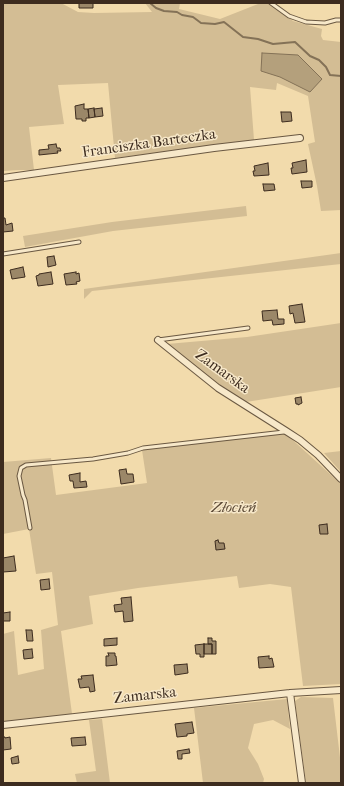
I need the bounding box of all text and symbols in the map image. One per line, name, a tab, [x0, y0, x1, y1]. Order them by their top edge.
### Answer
street label: Franciszka Barteczka	[81, 126, 217, 162]
street label: Zamarska	[191, 346, 253, 398]
park label: Złocień	[212, 499, 256, 517]
street label: Zamarska	[113, 684, 177, 708]

